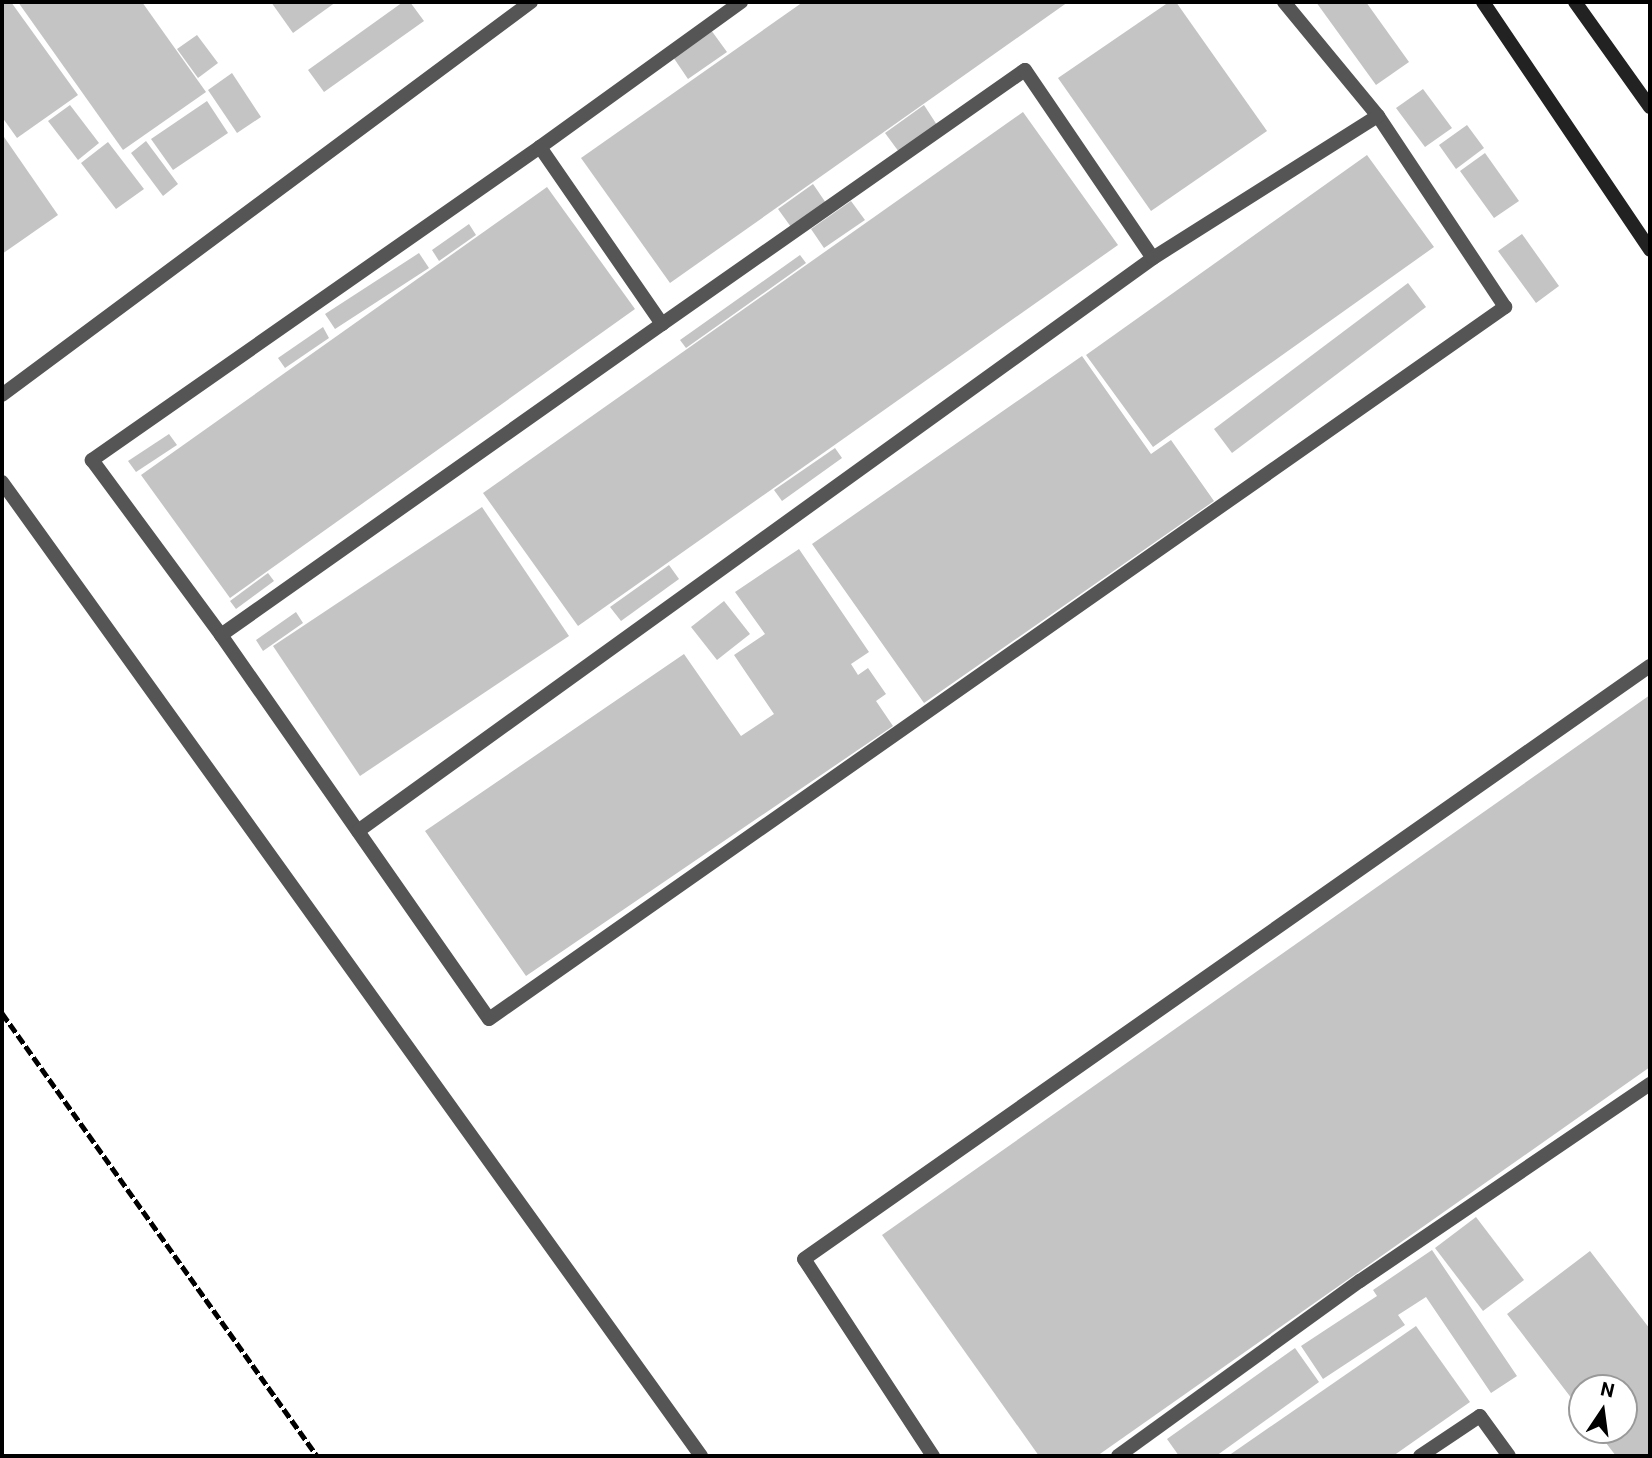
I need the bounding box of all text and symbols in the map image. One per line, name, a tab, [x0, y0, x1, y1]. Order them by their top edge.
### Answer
north arrow	[1568, 1374, 1638, 1444]
text: N	[1598, 1377, 1617, 1403]

